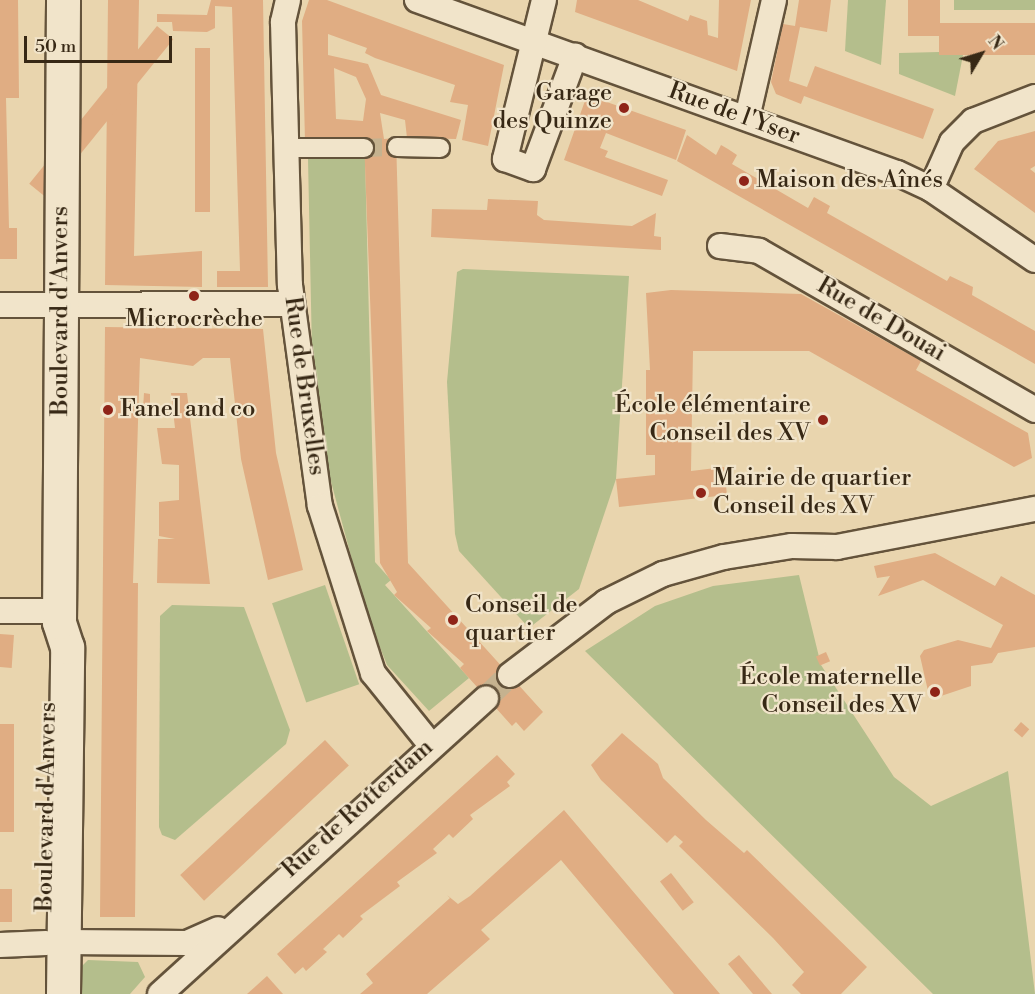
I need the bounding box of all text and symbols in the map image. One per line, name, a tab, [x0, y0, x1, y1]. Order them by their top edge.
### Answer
scale bar	[27, 24, 176, 62]
north arrow	[951, 24, 1011, 84]
text: N	[983, 32, 1007, 54]
text: 50 m	[35, 35, 76, 58]
street label: Rue de l'Yser	[664, 77, 804, 151]
place label: Garage des Quinze	[492, 80, 612, 136]
marker: Garage des Quinze	[617, 101, 631, 115]
place label: Maison des Aînés	[756, 167, 943, 195]
marker: Maison des Aînés	[737, 174, 751, 188]
street label: Boulevard d'Anvers	[47, 206, 75, 416]
street label: Rue de Douai	[811, 272, 951, 368]
marker: Microcrèche	[187, 289, 201, 303]
street label: Rue de Bruxelles	[277, 295, 331, 477]
place label: Microcrèche	[125, 306, 263, 334]
place label: École élémentaire Conseil des XV	[615, 392, 811, 448]
place label: Fanel and co	[120, 396, 256, 424]
marker: Fanel and co	[101, 403, 115, 417]
marker: École élémentaire Conseil des XV	[816, 413, 830, 427]
place label: Mairie de quartier Conseil des XV	[713, 465, 911, 521]
marker: Mairie de quartier Conseil des XV	[694, 486, 708, 500]
place label: Conseil de quartier	[465, 592, 578, 648]
marker: Conseil de quartier	[446, 613, 460, 627]
place label: École maternelle Conseil des XV	[740, 664, 923, 720]
marker: École maternelle Conseil des XV	[928, 685, 942, 699]
street label: Boulevard d'Anvers	[31, 702, 63, 912]
street label: Rue de Rotterdam	[276, 734, 440, 884]

